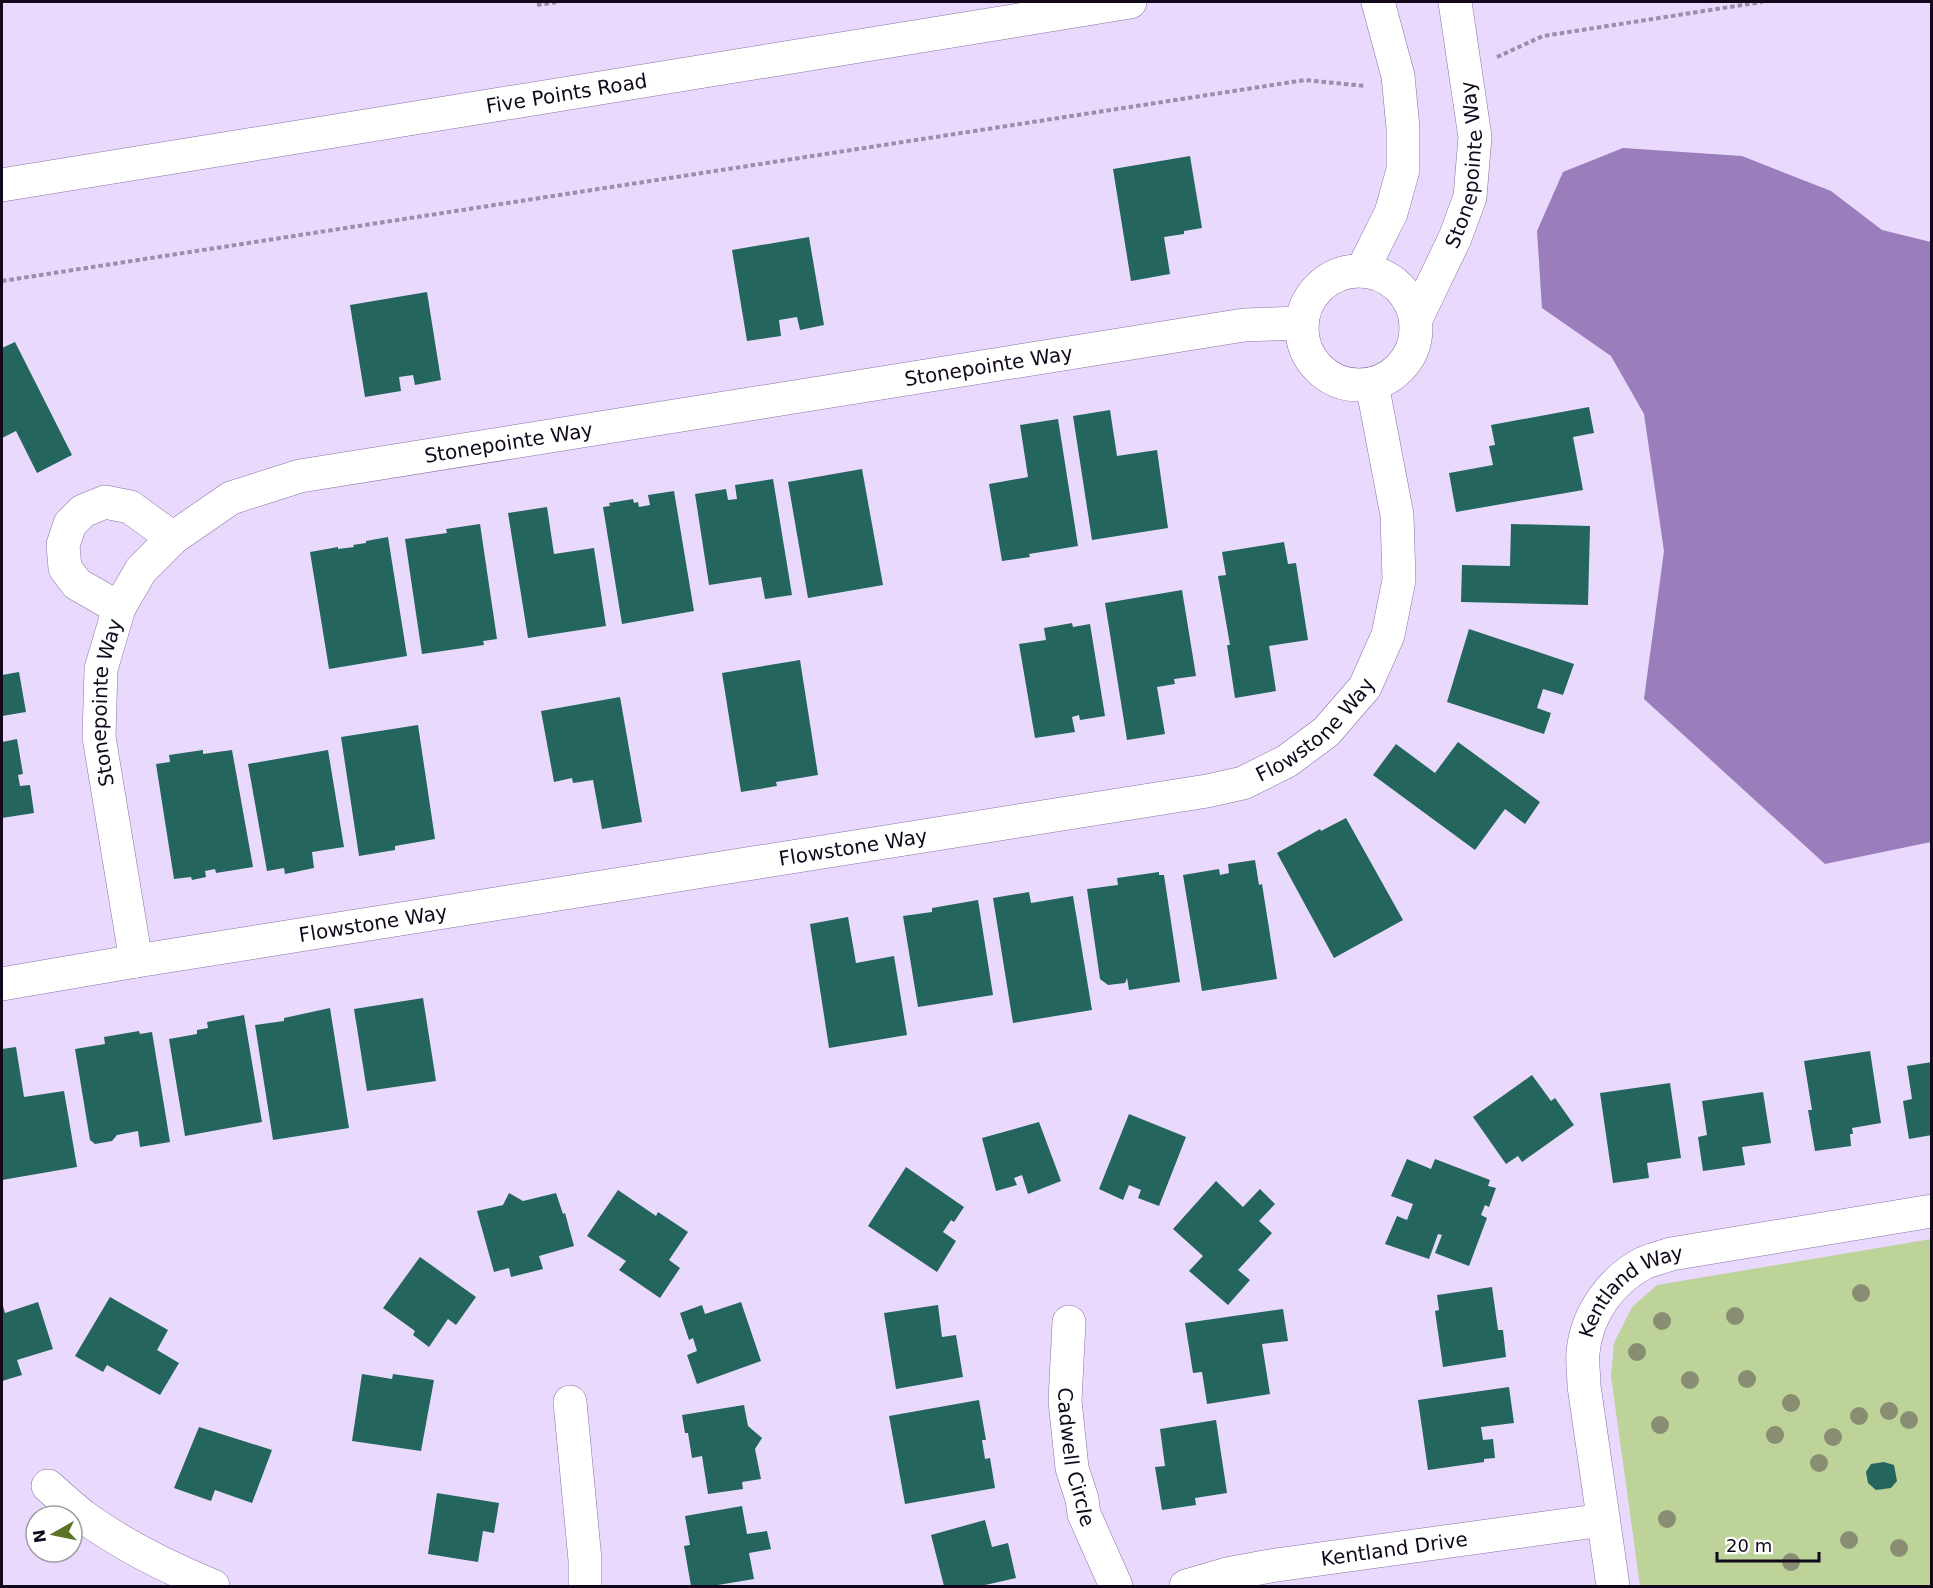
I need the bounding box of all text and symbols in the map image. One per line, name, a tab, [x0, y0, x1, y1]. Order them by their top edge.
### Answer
street label: Five Points Road	[484, 69, 649, 118]
street label: Stonepointe Way	[1440, 79, 1488, 252]
street label: Stonepointe Way	[903, 341, 1075, 391]
street label: Stonepointe Way	[423, 417, 595, 468]
street label: Stonepointe Way	[87, 616, 127, 788]
street label: Flowstone Way	[1252, 674, 1379, 787]
street label: Flowstone Way	[777, 824, 929, 871]
street label: Flowstone Way	[297, 900, 449, 947]
street label: Kentland Way	[1574, 1240, 1685, 1340]
street label: Cadwell Circle	[1053, 1387, 1100, 1530]
north arrow	[24, 1504, 84, 1564]
scale bar	[1717, 1525, 1819, 1563]
street label: Kentland Drive	[1319, 1527, 1469, 1571]
text: N	[29, 1528, 50, 1544]
text: 20 m	[1726, 1535, 1772, 1556]

